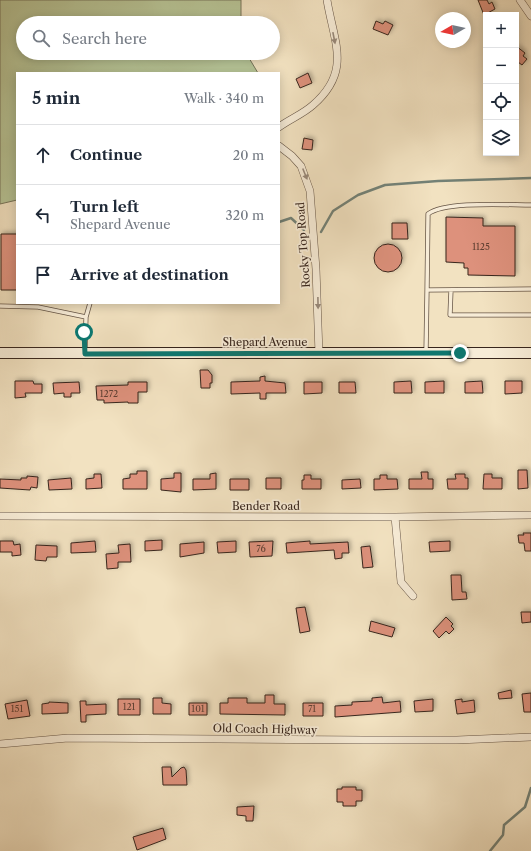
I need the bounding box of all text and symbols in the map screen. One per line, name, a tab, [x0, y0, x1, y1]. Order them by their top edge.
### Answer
north arrow	[435, 12, 471, 48]
map controls	[483, 12, 519, 156]
button: +	[483, 12, 519, 48]
search box	[16, 16, 280, 60]
icon: search	[30, 27, 52, 49]
text: Search here	[62, 29, 147, 48]
one-way arrow	[332, 32, 338, 44]
button: −	[483, 48, 519, 84]
button: locate	[483, 84, 519, 120]
text: 5 min	[32, 88, 80, 108]
text: Walk · 340 m	[184, 90, 264, 106]
button: layers	[483, 120, 519, 156]
icon: ahead	[32, 144, 54, 166]
text: Continue	[70, 145, 142, 164]
text: 20 m	[233, 147, 264, 163]
one-way arrow	[302, 169, 308, 181]
text: Turn left	[70, 197, 139, 216]
street label: Rocky Top Road	[293, 201, 313, 288]
icon: left	[32, 204, 54, 226]
text: 320 m	[226, 207, 264, 223]
text: Shepard Avenue	[70, 216, 170, 232]
house number: 1125	[472, 241, 490, 252]
icon: arrive	[32, 264, 54, 286]
text: Arrive at destination	[70, 265, 229, 284]
one-way arrow	[315, 297, 321, 310]
route start	[75, 323, 93, 341]
street label: Shepard Avenue	[223, 335, 308, 349]
route end	[451, 344, 469, 362]
house number: 1272	[100, 388, 118, 399]
street label: Bender Road	[232, 499, 300, 513]
house number: 76	[256, 543, 266, 554]
house number: 121	[123, 701, 136, 712]
house number: 151	[11, 703, 23, 714]
house number: 101	[191, 703, 205, 714]
house number: 71	[308, 703, 316, 714]
street label: Old Coach Highway	[213, 721, 318, 737]

